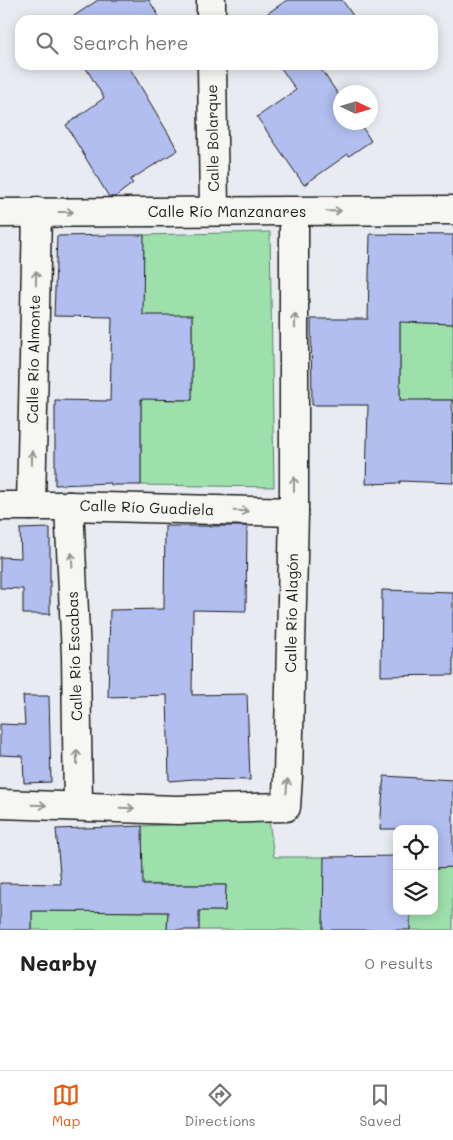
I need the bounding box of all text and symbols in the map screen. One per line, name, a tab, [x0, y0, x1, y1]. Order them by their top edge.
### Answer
search box	[15, 15, 438, 70]
icon: search	[33, 29, 61, 57]
text: Search here	[73, 30, 189, 55]
street label: Calle Bolarque	[201, 84, 223, 192]
north arrow	[333, 85, 378, 130]
street label: Calle Río Manzanares	[148, 201, 306, 221]
one-way arrow	[325, 206, 341, 216]
one-way arrow	[58, 207, 74, 217]
one-way arrow	[31, 270, 40, 286]
street label: Calle Río Almonte	[22, 294, 44, 424]
one-way arrow	[290, 313, 300, 330]
one-way arrow	[27, 450, 36, 466]
one-way arrow	[289, 476, 299, 492]
street label: Calle Río Guadiela	[79, 495, 215, 519]
one-way arrow	[232, 506, 249, 516]
one-way arrow	[67, 552, 76, 568]
street label: Calle Río Alagón	[280, 553, 302, 673]
street label: Calle Río Escabas	[62, 591, 86, 721]
one-way arrow	[72, 749, 82, 766]
one-way arrow	[283, 778, 292, 794]
one-way arrow	[31, 800, 47, 809]
one-way arrow	[118, 803, 134, 812]
map controls	[393, 825, 438, 915]
button: locate	[393, 825, 438, 870]
button: layers	[393, 870, 438, 915]
text: Nearby	[20, 949, 97, 976]
text: 0 results	[365, 952, 433, 973]
tab: Map	[52, 1081, 80, 1130]
tab: Directions	[184, 1081, 256, 1130]
tab: Saved	[359, 1081, 401, 1130]

